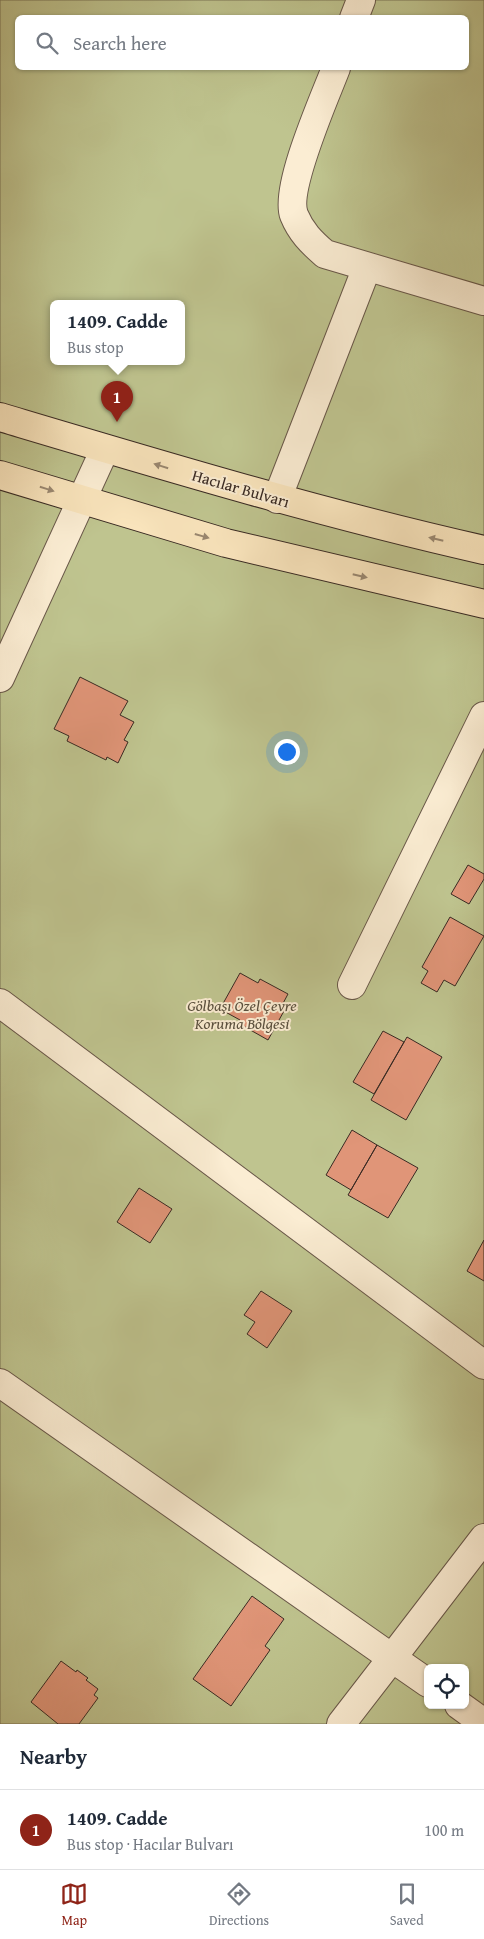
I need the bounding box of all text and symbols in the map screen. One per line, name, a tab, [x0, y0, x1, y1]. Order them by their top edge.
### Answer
search box	[15, 15, 469, 70]
icon: search	[33, 29, 61, 57]
text: Search here	[73, 29, 167, 57]
popup	[50, 300, 185, 365]
text: 1409. Cadde	[67, 307, 168, 335]
text: Bus stop	[67, 335, 124, 359]
pin: 1	[101, 381, 133, 422]
one-way arrow	[154, 461, 169, 469]
street label: Hacılar Bulvarı	[189, 463, 293, 514]
one-way arrow	[39, 486, 54, 493]
one-way arrow	[195, 533, 210, 541]
one-way arrow	[429, 535, 444, 543]
one-way arrow	[352, 572, 367, 580]
your location	[274, 739, 300, 765]
park label: Gölbaşı Özel Çevre Koruma Bölgesi	[187, 993, 297, 1035]
map controls	[424, 1664, 469, 1709]
button: locate	[424, 1664, 469, 1709]
text: Nearby	[20, 1741, 87, 1772]
text: 1409. Cadde	[67, 1804, 168, 1832]
text: 1	[32, 1818, 40, 1842]
text: 100 m	[424, 1818, 464, 1842]
text: Bus stop · Hacılar Bulvarı	[67, 1832, 234, 1856]
tab: Map	[60, 1880, 88, 1930]
tab: Directions	[209, 1880, 269, 1930]
tab: Saved	[390, 1880, 424, 1930]

